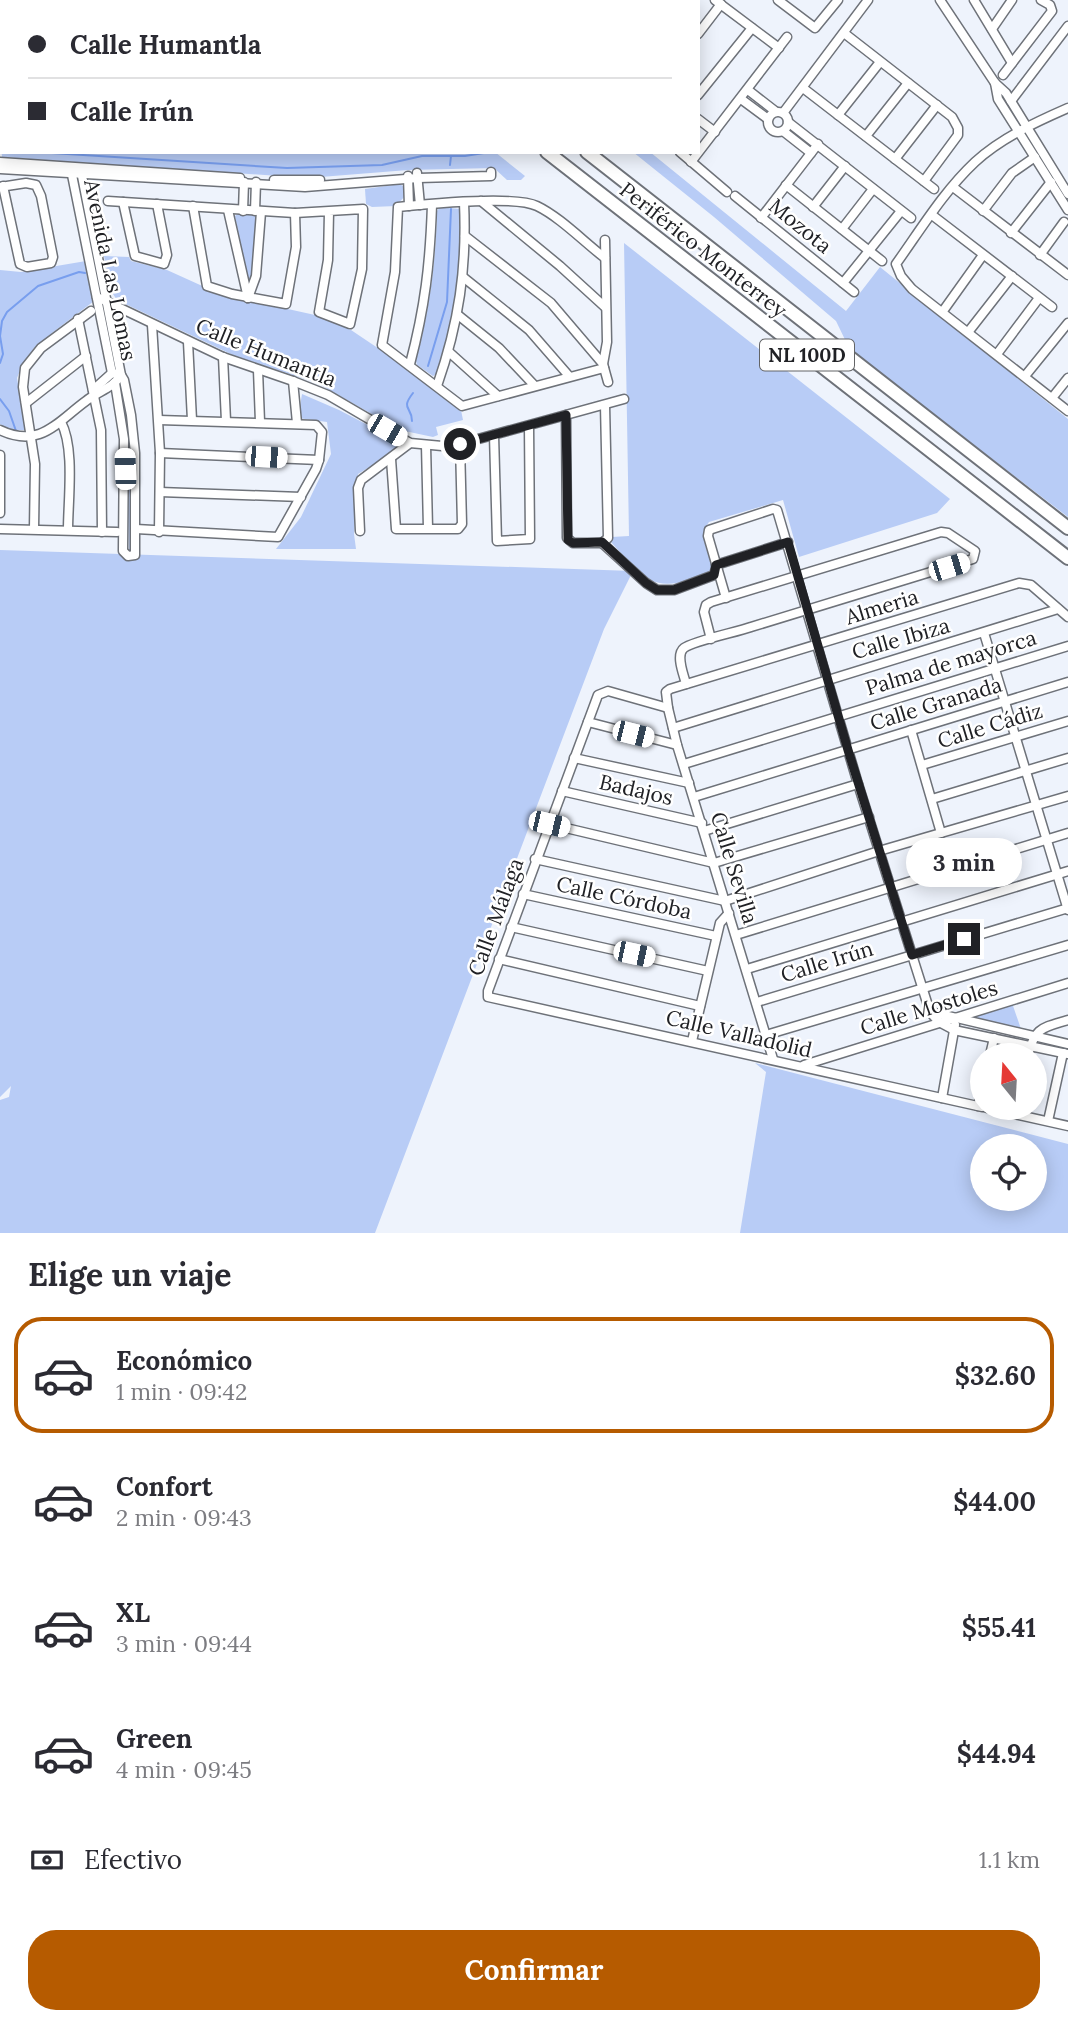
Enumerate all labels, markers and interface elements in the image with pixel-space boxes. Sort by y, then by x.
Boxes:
text: Calle Humantla [70,28,261,61]
text: Calle Irún [70,95,193,128]
street label: Avenida Las Lomas [78,176,143,363]
street label: Periférico Monterrey [614,176,792,323]
street label: Mozota [763,192,837,259]
street label: Calle Humantla [192,312,341,393]
road number: NL 100D [760,340,854,370]
car [364,410,411,450]
route start [444,428,476,460]
car [245,445,288,469]
car [114,448,137,490]
car [926,551,973,583]
street label: Almeria [841,583,922,631]
street label: Calle Ibiza [849,612,953,665]
street label: Palma de mayorca [862,624,1040,701]
street label: Calle Granada [867,671,1005,736]
street label: Calle Cádiz [934,697,1046,754]
car [611,719,656,749]
street label: Badajos [597,768,676,811]
car [527,809,572,839]
street label: Calle Sevilla [705,809,764,927]
callout: 3 min [906,838,1022,886]
text: 3 min [933,848,995,877]
street label: Calle Málaga [462,854,529,979]
street label: Calle Córdoba [554,870,694,925]
route end [948,923,980,955]
street label: Calle Irún [777,935,877,988]
car [612,939,657,969]
street label: Calle Mostoles [857,974,1001,1041]
street label: Calle Valladolid [663,1004,815,1063]
north arrow [970,1043,1046,1120]
map controls [970,1043,1047,1211]
button: locate [970,1134,1047,1211]
text: Elige un viaje [28,1254,232,1295]
icon: car [32,1344,95,1407]
text: Económico [116,1344,252,1377]
text: $32.60 [955,1359,1036,1392]
text: 1 min · 09:42 [116,1377,247,1406]
icon: car [32,1470,95,1533]
text: Confort [116,1470,213,1503]
text: $44.00 [953,1485,1036,1518]
text: 2 min · 09:43 [116,1503,252,1532]
icon: car [32,1596,95,1659]
text: XL [116,1596,150,1629]
text: $55.41 [962,1611,1036,1644]
text: 3 min · 09:44 [116,1629,252,1658]
icon: car [32,1722,95,1785]
text: Green [116,1722,192,1755]
text: $44.94 [957,1737,1036,1770]
text: 4 min · 09:45 [116,1755,252,1784]
icon: cash [28,1841,66,1879]
text: Efectivo [84,1843,182,1876]
text: 1.1 km [979,1845,1040,1874]
button: Confirmar [28,1930,1040,2010]

